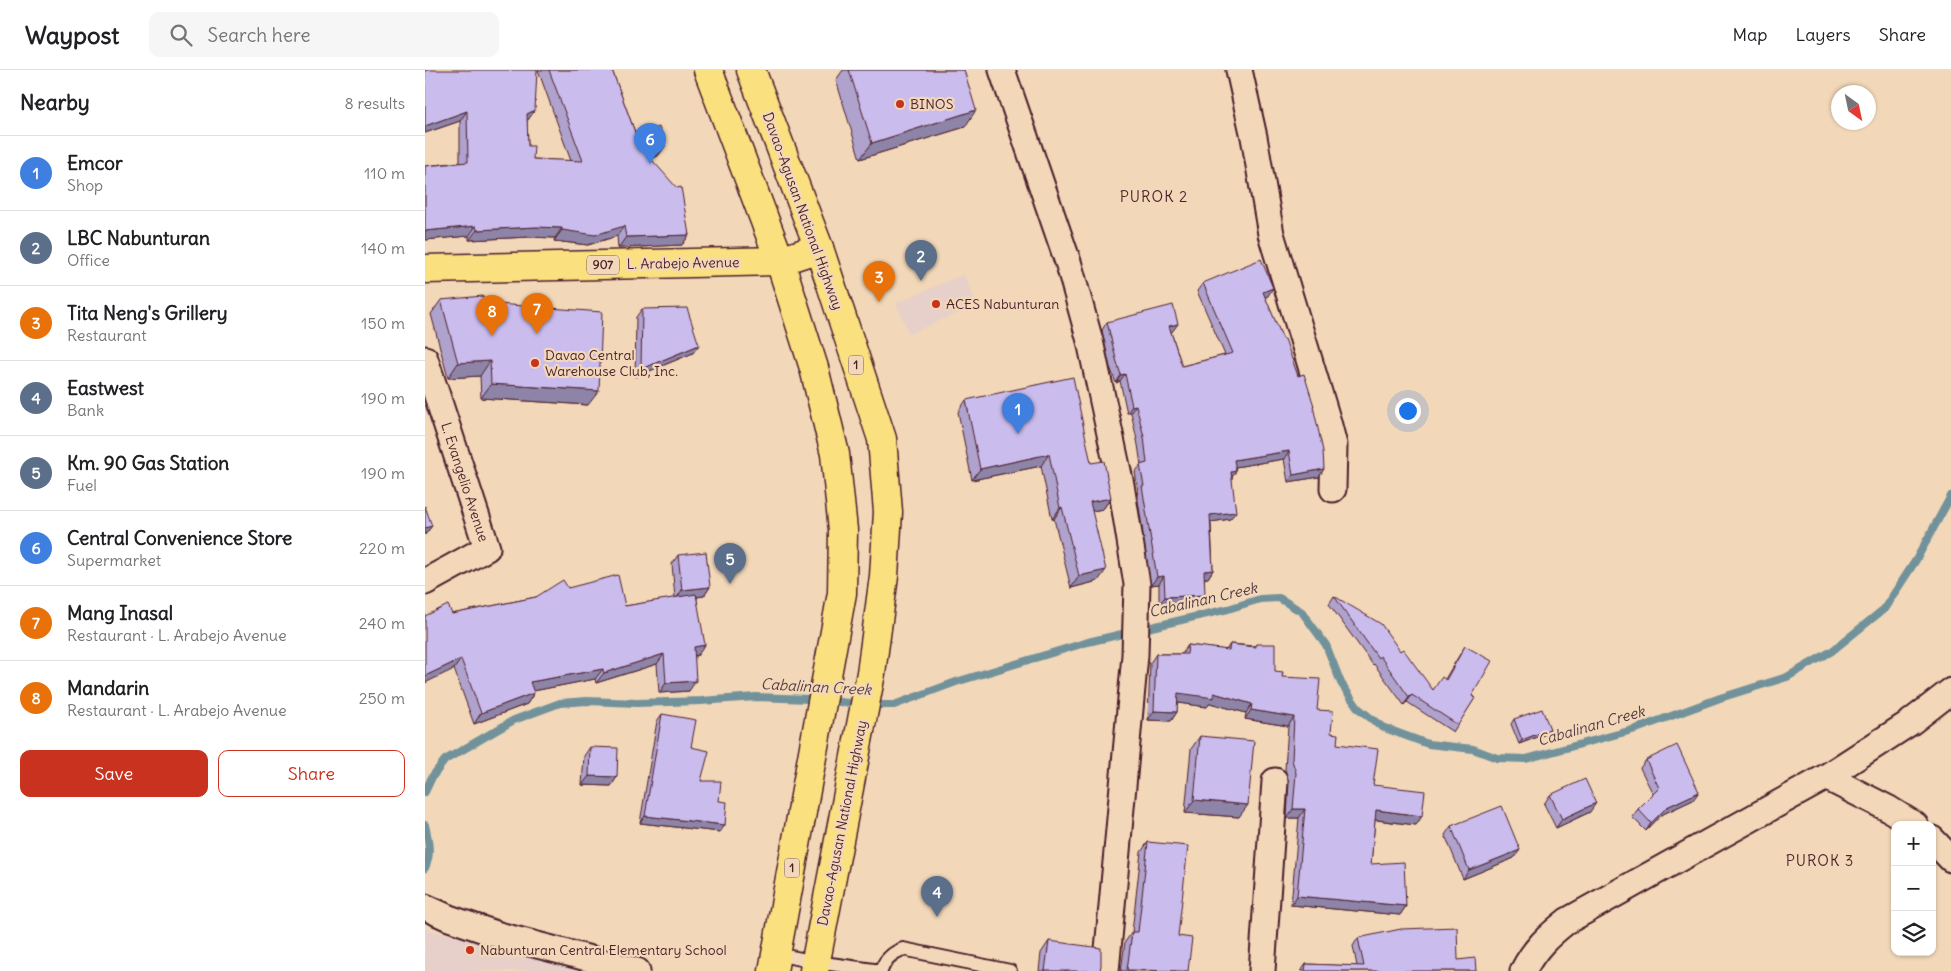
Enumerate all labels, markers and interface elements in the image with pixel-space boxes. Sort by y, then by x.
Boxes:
search box [149,12,499,57]
text: Waypost [25,20,119,50]
icon: search [167,21,195,49]
text: Search here [207,23,310,47]
text: Map [1732,23,1767,46]
text: Layers [1795,23,1851,46]
text: Share [1879,23,1926,46]
north arrow [1831,85,1876,130]
text: Nearby [20,89,90,116]
text: 8 results [344,93,405,113]
place label: BINOS [910,95,954,113]
marker: BINOS [894,98,906,110]
street label: Davao-Agusan National Highway [759,110,847,312]
pin: 6 [634,123,666,164]
text: Emcor [67,151,123,175]
text: 1 [33,163,39,183]
text: 110 m [364,163,405,183]
text: Shop [67,175,103,195]
district label: PUROK 2 [1120,187,1188,206]
text: LBC Nabunturan [67,226,210,250]
text: 2 [32,238,40,258]
text: 140 m [361,238,405,258]
pin: 2 [905,240,937,281]
text: Office [67,250,110,270]
street label: L. Arabejo Avenue [626,253,740,273]
road number: 907 [587,256,619,274]
pin: 3 [863,261,895,302]
pin: 7 [521,293,553,334]
pin: 8 [476,295,508,336]
place label: ACES Nabunturan [946,295,1059,313]
marker: ACES Nabunturan [930,298,942,310]
text: Tita Neng's Grillery [67,301,228,325]
text: 3 [31,313,41,333]
text: 150 m [361,313,405,333]
text: Restaurant [67,325,147,345]
place label: Davao Central Warehouse Club, Inc. [545,346,678,380]
road number: 1 [849,356,863,374]
marker: Davao Central Warehouse Club, Inc. [529,357,541,369]
text: Eastwest [67,376,144,400]
text: 4 [31,388,41,408]
text: 190 m [361,388,405,408]
pin: 1 [1002,393,1034,434]
your location [1395,398,1421,424]
text: Bank [67,400,104,420]
street label: L. Evangelio Avenue [437,420,493,544]
text: Km. 90 Gas Station [67,451,229,475]
text: 5 [31,463,41,483]
text: 190 m [361,463,405,483]
text: Fuel [67,475,97,495]
text: Central Convenience Store [67,526,292,550]
text: 6 [31,538,41,558]
text: 220 m [359,538,405,558]
pin: 5 [714,543,746,584]
text: Supermarket [67,550,161,570]
water label: Cabalinan Creek [1147,578,1260,621]
text: Mang Inasal [67,601,173,625]
text: 7 [32,613,40,633]
text: 240 m [359,613,405,633]
text: Restaurant · L. Arabejo Avenue [67,625,287,645]
water label: Cabalinan Creek [760,674,873,699]
text: Mandarin [67,676,149,700]
text: 8 [31,688,41,708]
text: 250 m [359,688,405,708]
text: Restaurant · L. Arabejo Avenue [67,700,287,720]
water label: Cabalinan Creek [1535,701,1648,750]
street label: Davao-Agusan National Highway [813,719,871,927]
button: Save [20,750,208,797]
button: Share [218,750,405,797]
map controls [1891,821,1936,956]
button: + [1891,821,1936,866]
district label: PUROK 3 [1786,851,1854,870]
road number: 1 [785,858,799,878]
button: − [1891,866,1936,911]
pin: 4 [921,876,953,917]
button: layers [1891,911,1936,956]
place label: Nabunturan Central Elementary School [480,941,727,959]
marker: Nabunturan Central Elementary School [464,944,476,956]

